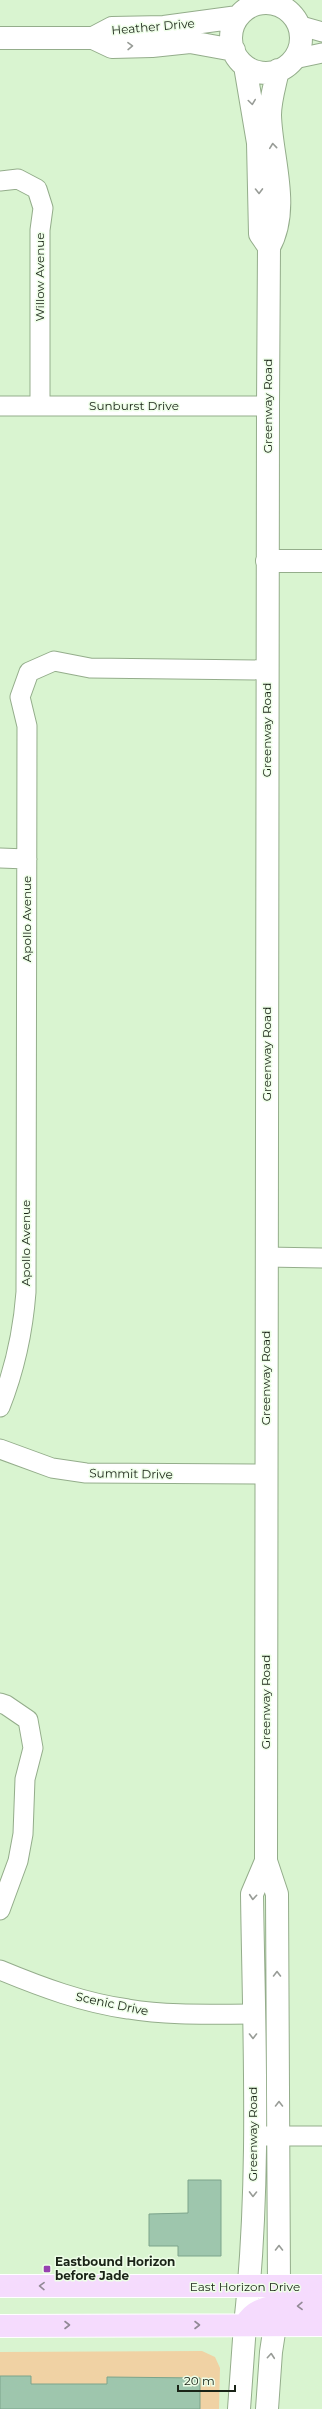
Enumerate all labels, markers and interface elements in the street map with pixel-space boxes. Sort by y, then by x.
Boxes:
street label: Heather Drive [111,15,195,38]
one-way arrow [127,42,133,50]
one-way arrow [247,99,256,105]
one-way arrow [268,143,277,149]
one-way arrow [255,188,263,194]
street label: Willow Avenue [32,232,47,322]
street label: Greenway Road [260,359,275,453]
street label: Sunburst Drive [89,398,179,413]
street label: Greenway Road [259,683,274,777]
street label: Apollo Avenue [19,876,34,962]
street label: Greenway Road [259,1007,274,1101]
street label: Apollo Avenue [18,1200,33,1286]
street label: Greenway Road [258,1331,273,1425]
street label: Summit Drive [89,1465,173,1482]
street label: Greenway Road [258,1655,273,1749]
one-way arrow [249,1894,258,1900]
one-way arrow [273,1971,282,1977]
street label: Scenic Drive [74,1988,150,2019]
one-way arrow [249,2033,257,2039]
street label: Greenway Road [245,2087,260,2181]
one-way arrow [275,2101,283,2107]
one-way arrow [249,2191,257,2197]
one-way arrow [275,2245,283,2251]
place label: Eastbound Horizon before Jade [55,2254,175,2283]
marker: Eastbound Horizon before Jade [42,2264,52,2274]
street label: East Horizon Drive [190,2279,300,2294]
one-way arrow [39,2282,45,2291]
one-way arrow [297,2302,303,2311]
one-way arrow [64,2321,70,2330]
one-way arrow [194,2321,200,2329]
one-way arrow [267,2353,276,2359]
scale bar [178,2367,235,2393]
text: 20 m [184,2373,215,2388]

